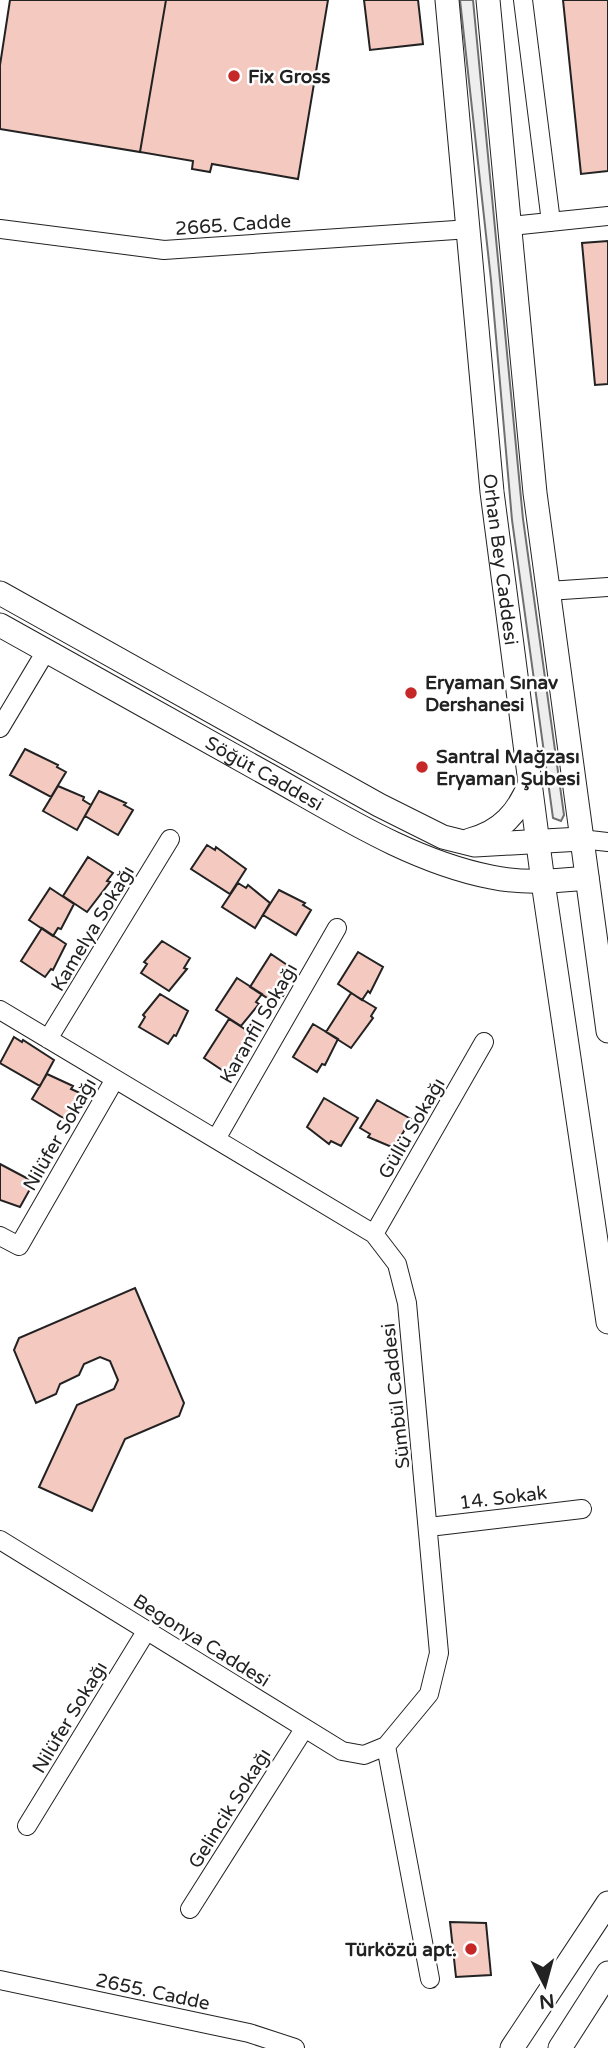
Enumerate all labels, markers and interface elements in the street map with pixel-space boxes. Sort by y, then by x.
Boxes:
place label: Fix Gross [248,66,330,88]
marker: Fix Gross [226,68,242,84]
street label: 2665. Cadde [174,210,292,240]
street label: Orhan Bey Caddesi [478,473,522,647]
place label: Eryaman Sınav Dershanesi [425,672,558,716]
marker: Eryaman Sınav Dershanesi [403,685,419,701]
street label: Söğüt Caddesi [201,732,327,816]
place label: Santral Mağzası Eryaman Şubesi [436,746,580,791]
marker: Santral Mağzası Eryaman Şubesi [414,759,430,775]
street label: Kamelya Sokağı [47,862,139,995]
street label: Karanfil Sokağı [216,959,302,1088]
street label: Nilüfer Sokağı [19,1074,101,1195]
street label: Güllü Sokağı [374,1074,450,1183]
street label: Sümbül Caddesi [377,1322,415,1470]
street label: 14. Sokak [458,1482,548,1514]
street label: Begonya Caddesi [129,1590,274,1692]
street label: Nilüfer Sokağı [28,1658,112,1777]
street label: Gelincik Sokağı [184,1745,276,1873]
place label: Türközü apt. [344,1939,457,1962]
marker: Türközü apt. [463,1941,479,1957]
north arrow [510,1950,580,2020]
street label: 2655. Cadde [94,1969,212,2015]
text: N [538,1989,555,2013]

